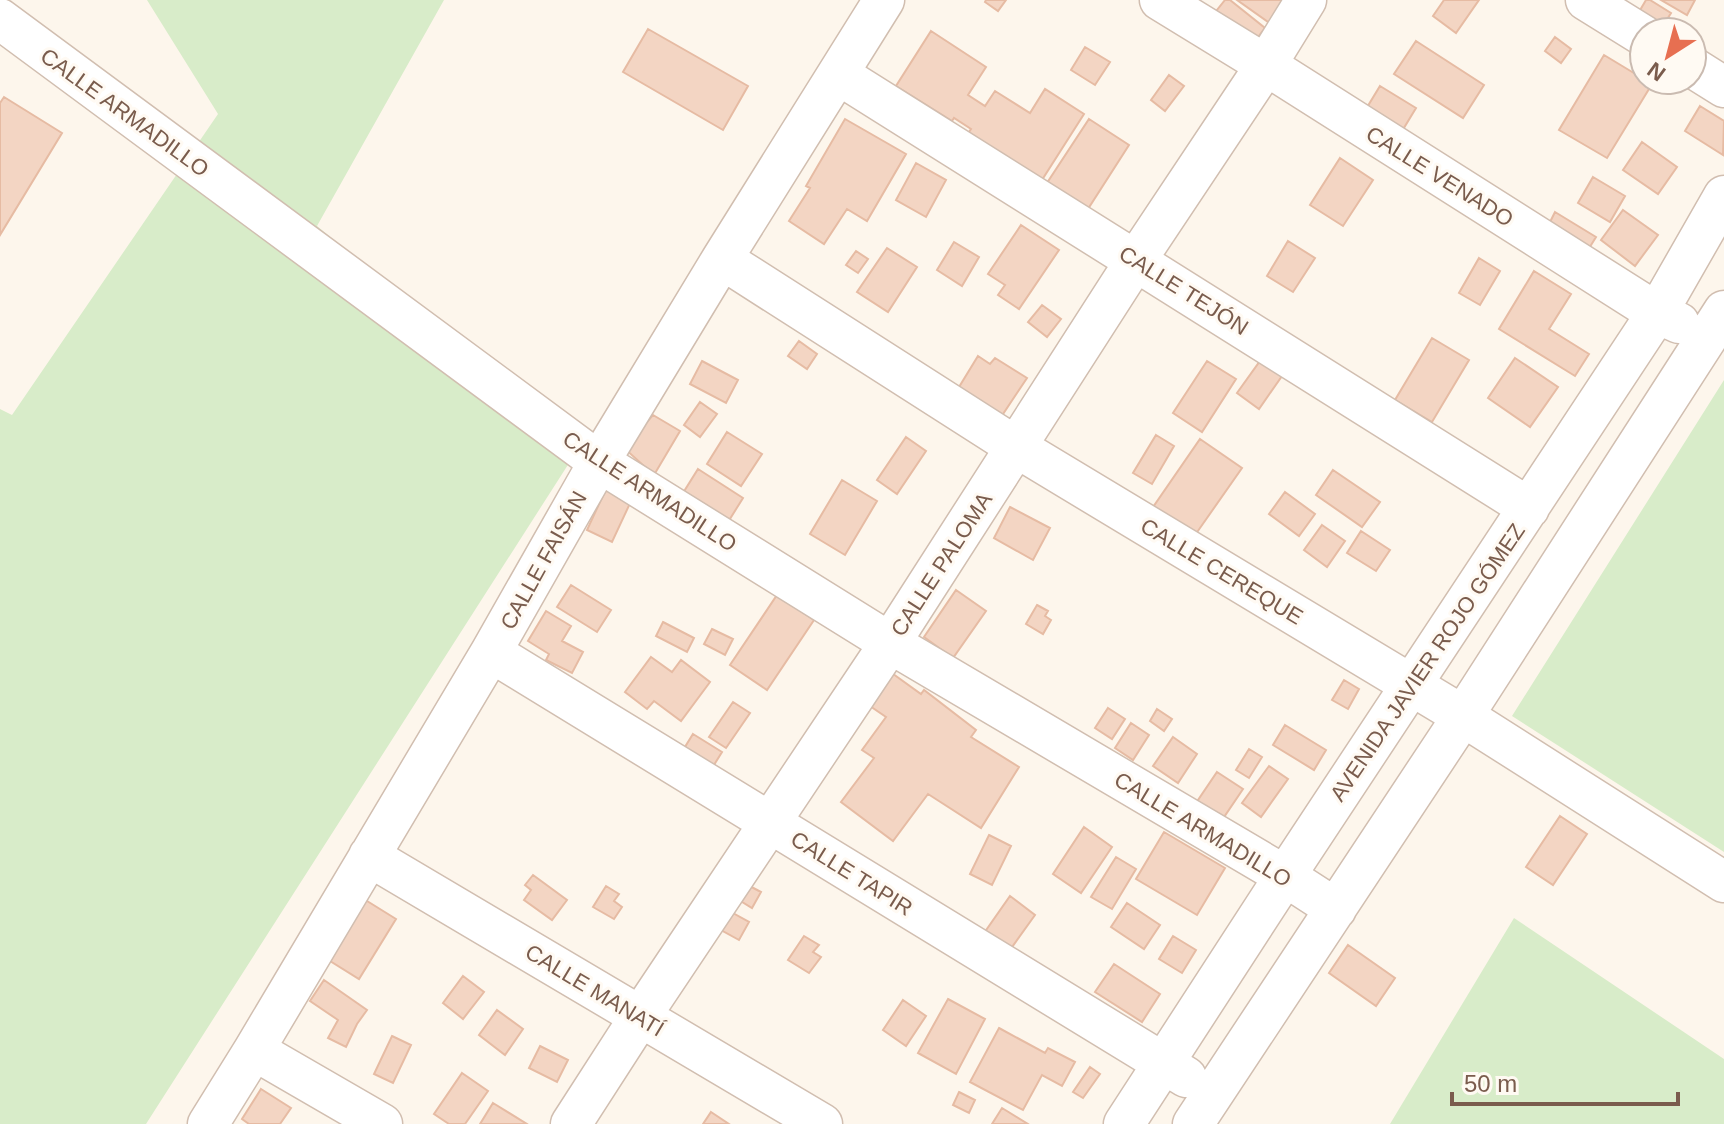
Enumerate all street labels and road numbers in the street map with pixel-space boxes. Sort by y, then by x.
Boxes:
street label: CALLE ARMADILLO [36,43,214,182]
street label: CALLE VENADO [1362,121,1518,232]
street label: CALLE TEJÓN [1115,241,1253,340]
street label: CALLE ARMADILLO [558,426,741,557]
street label: CALLE FAISÁN [495,487,592,634]
street label: CALLE PALOMA [886,488,997,641]
street label: CALLE CEREQUE [1136,513,1307,630]
street label: AVENIDA JAVIER ROJO GÓMEZ [1325,519,1530,806]
street label: CALLE ARMADILLO [1110,767,1296,892]
street label: CALLE TAPIR [786,826,917,921]
street label: CALLE MANATÍ [521,939,669,1042]

